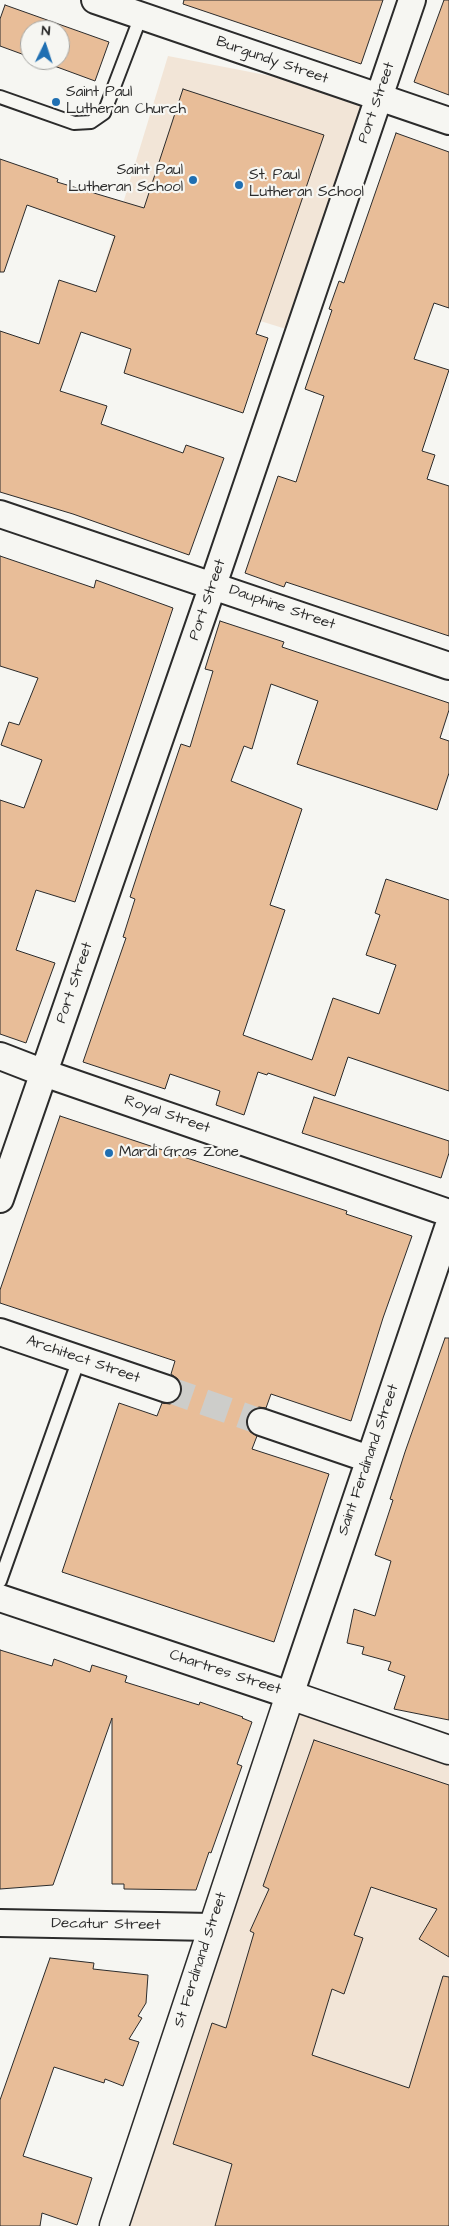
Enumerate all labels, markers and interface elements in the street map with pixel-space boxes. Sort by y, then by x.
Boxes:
north arrow [20,20,70,70]
text: N [41,21,51,41]
street label: Burgundy Street [213,33,331,89]
street label: Port Street [355,60,399,146]
place label: Saint Paul Lutheran Church [66,84,186,119]
marker: Saint Paul Lutheran Church [50,96,62,108]
place label: Saint Paul Lutheran School [68,162,183,197]
place label: St. Paul Lutheran School [249,167,364,202]
marker: Saint Paul Lutheran School [187,174,199,186]
marker: St. Paul Lutheran School [233,179,245,191]
street label: Port Street [186,557,230,643]
street label: Dauphine Street [227,581,337,635]
street label: Port Street [53,940,97,1026]
street label: Royal Street [122,1092,212,1138]
place label: Mardi Gras Zone [119,1144,239,1162]
marker: Mardi Gras Zone [103,1147,115,1159]
street label: Architect Street [24,1332,142,1388]
street label: Saint Ferdinand Street [335,1382,403,1538]
street label: Chartres Street [167,1646,283,1700]
street label: St Ferdinand Street [171,1890,231,2030]
street label: Decatur Street [51,1915,161,1935]

